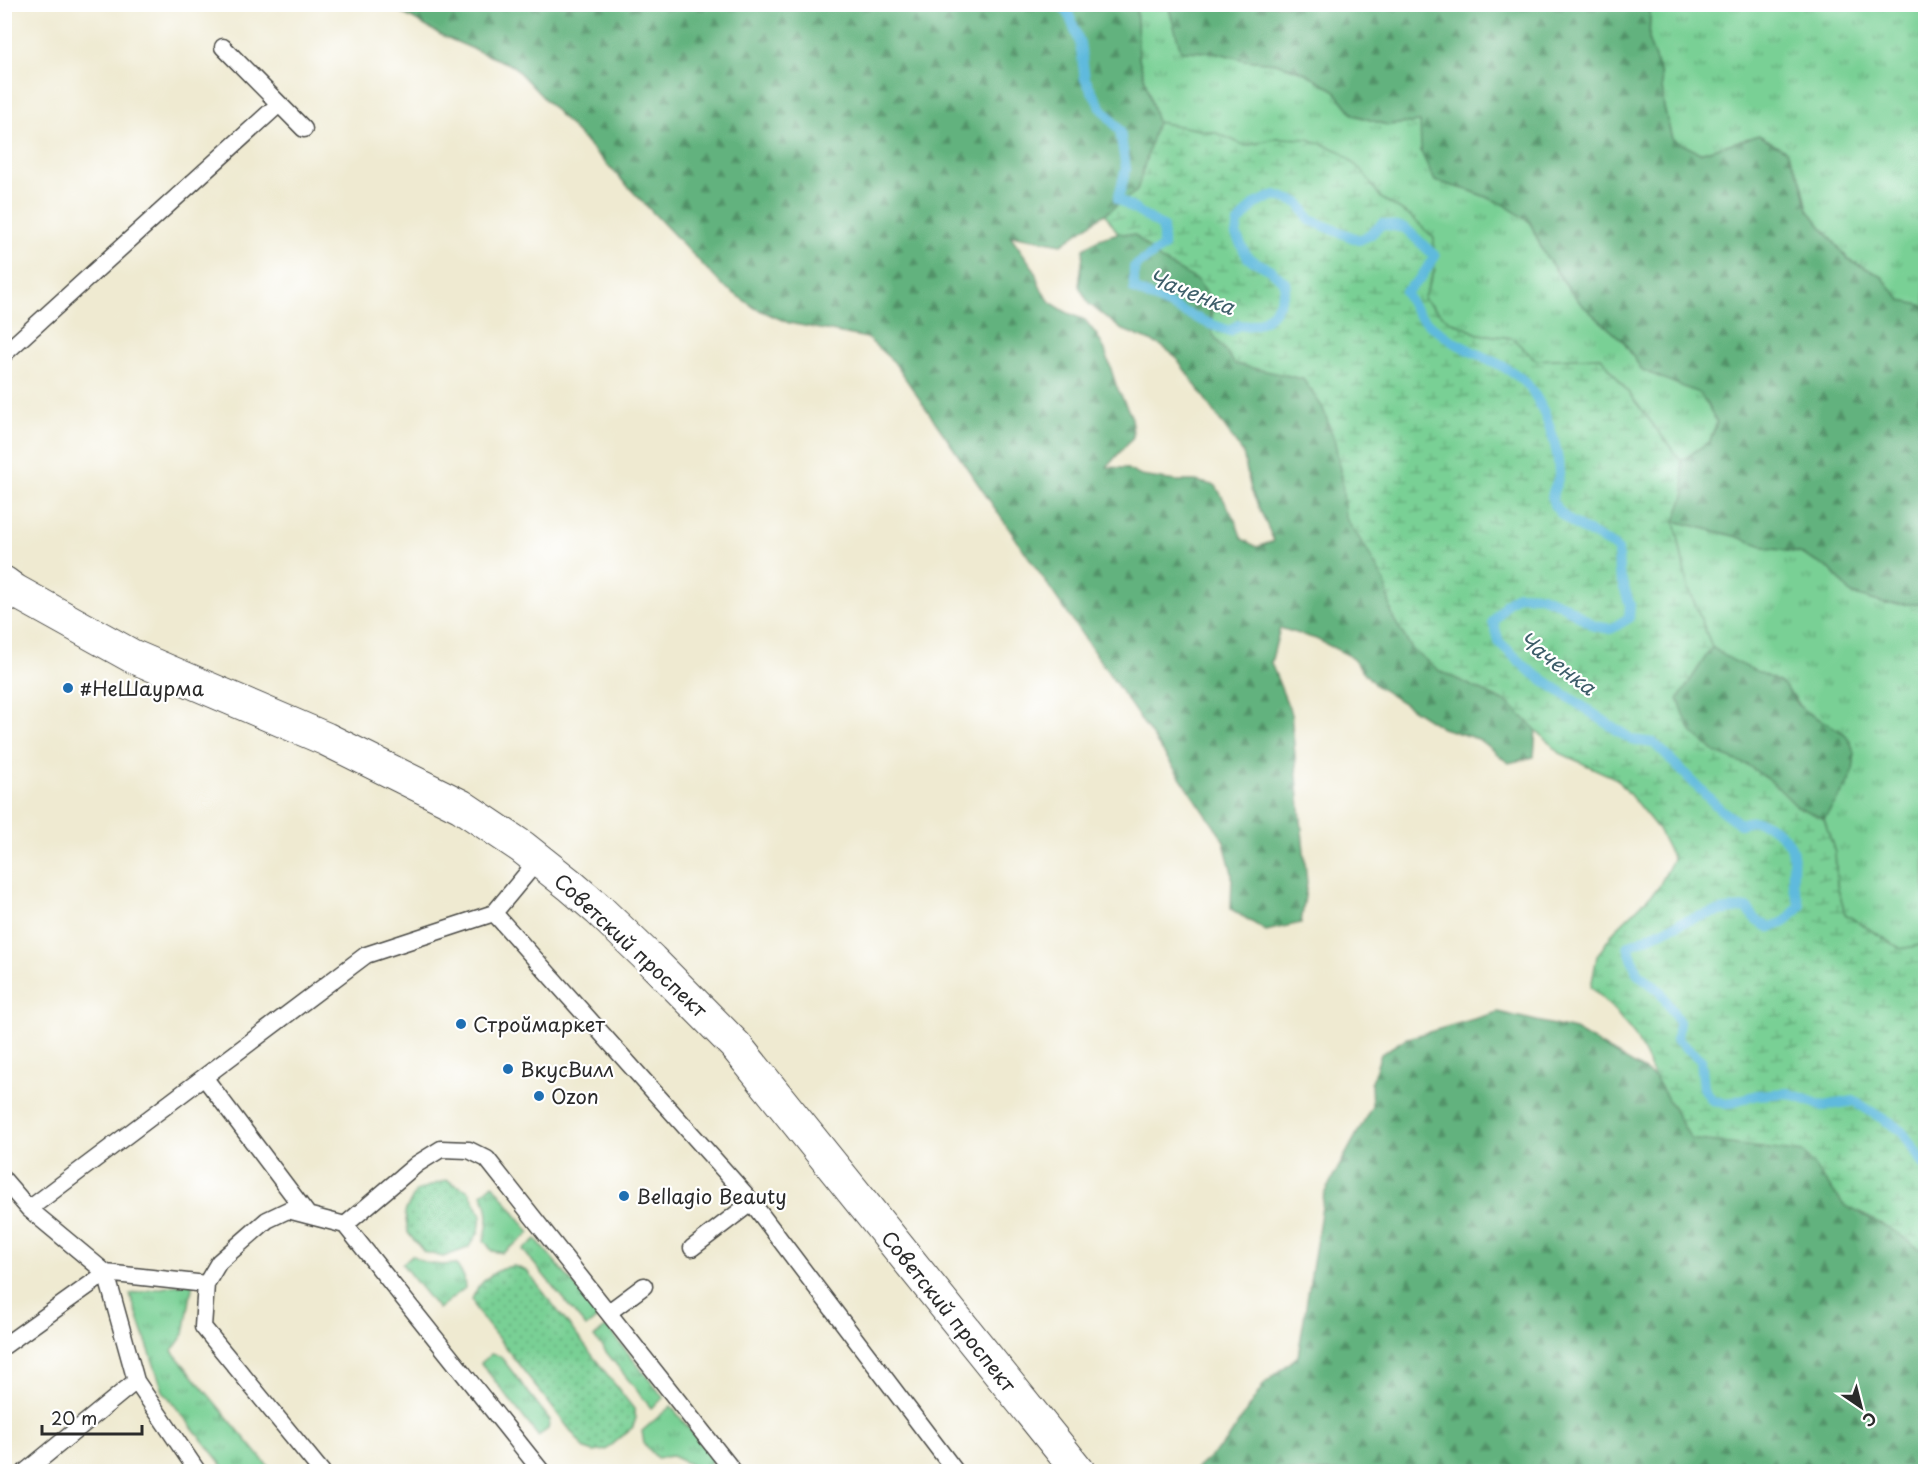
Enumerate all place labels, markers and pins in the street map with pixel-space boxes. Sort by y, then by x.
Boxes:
place label: #НеШаурма [80,673,205,703]
marker: #НеШаурма [61,681,75,695]
place label: Строймаркет [473,1009,605,1039]
marker: Строймаркет [454,1017,468,1031]
place label: ВкусВилл [520,1054,614,1084]
marker: ВкусВилл [501,1062,515,1076]
place label: Ozon [551,1081,599,1111]
marker: Ozon [532,1089,546,1103]
place label: Bellagio Beauty [636,1181,787,1211]
marker: Bellagio Beauty [617,1189,631,1203]

